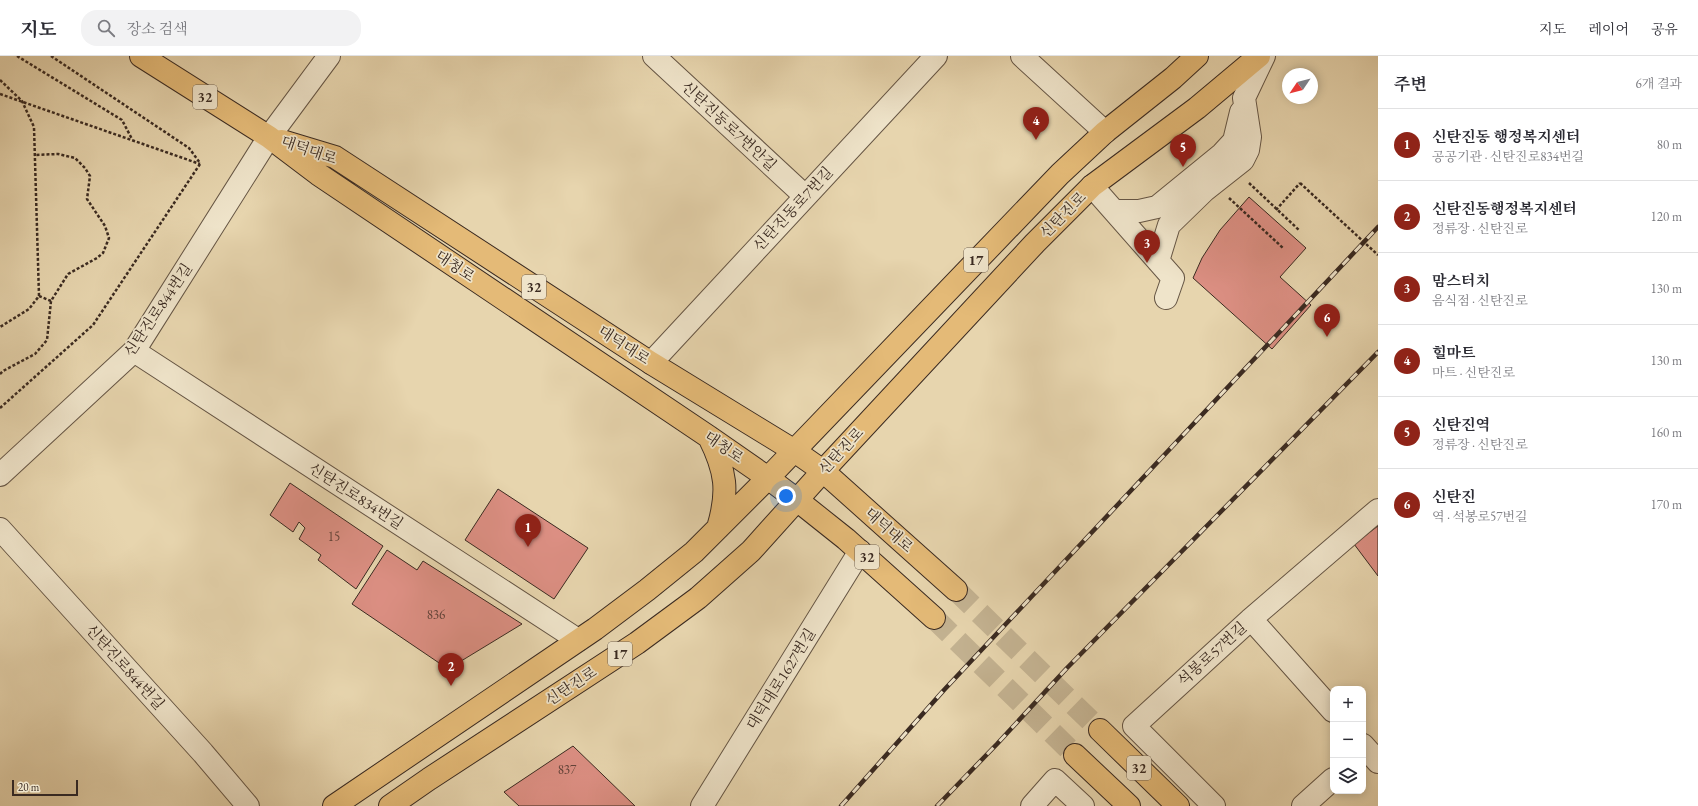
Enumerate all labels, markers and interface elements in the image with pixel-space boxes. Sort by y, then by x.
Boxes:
search box [81,10,361,46]
text: 지도 [20,17,57,42]
icon: search [95,17,117,39]
text: 장소 검색 [127,19,188,38]
text: 지도 [1539,20,1566,38]
text: 레이어 [1588,20,1629,38]
text: 공유 [1651,20,1678,38]
north arrow [1282,68,1318,104]
text: 주변 [1394,73,1427,95]
text: 6개 결과 [1635,75,1682,92]
street label: 신탄진동로7번안길 [678,77,781,175]
road number: 32 [193,85,217,109]
pin: 4 [1023,107,1049,140]
text: 신탄진동 행정복지센터 [1432,127,1580,146]
street label: 대덕대로 [279,131,340,168]
pin: 5 [1170,134,1196,167]
text: 1 [1404,136,1410,153]
text: 80 m [1657,136,1682,153]
text: 공공기관 · 신탄진로834번길 [1432,148,1584,165]
street label: 신탄진동로7번길 [749,162,837,255]
street label: 신탄진로 [1035,187,1090,242]
text: 신탄진동행정복지센터 [1432,199,1577,218]
text: 2 [1404,208,1410,225]
text: 120 m [1651,208,1682,225]
text: 정류장 · 신탄진로 [1432,220,1528,237]
pin: 3 [1134,230,1160,263]
street label: 대청로 [432,246,479,286]
road number: 17 [964,248,988,272]
street label: 신탄진로844번길 [119,259,196,360]
text: 맘스터치 [1432,271,1490,290]
road number: 32 [522,275,546,299]
text: 3 [1404,280,1410,297]
text: 130 m [1651,280,1682,297]
text: 음식점 · 신탄진로 [1432,292,1528,309]
pin: 6 [1314,304,1340,337]
street label: 대덕대로 [595,321,654,369]
text: 힐마트 [1432,343,1475,362]
text: 4 [1404,352,1410,369]
text: 130 m [1651,352,1682,369]
text: 마트 · 신탄진로 [1432,364,1515,381]
text: 신탄진역 [1432,415,1490,434]
street label: 신탄진로 [814,423,868,478]
text: 5 [1404,424,1410,441]
text: 160 m [1651,424,1682,441]
street label: 대청로 [701,426,748,467]
text: 정류장 · 신탄진로 [1432,436,1528,453]
street label: 신탄진로834번길 [306,458,407,533]
your location [776,486,796,506]
text: 신탄진 [1432,487,1475,506]
text: 6 [1404,496,1410,513]
text: 170 m [1651,496,1682,513]
street label: 대덕대로 [861,503,918,556]
text: 역 · 석봉로57번길 [1432,508,1528,525]
pin: 1 [515,514,541,547]
house number: 15 [328,528,340,545]
road number: 32 [855,545,879,569]
house number: 836 [427,606,445,623]
street label: 석봉로57번길 [1173,618,1250,690]
street label: 신탄진로844번길 [82,620,169,713]
street label: 대덕대로1627번길 [742,625,819,733]
road number: 17 [608,642,632,666]
pin: 2 [438,653,464,686]
street label: 신탄진로 [541,662,601,709]
map controls [1330,686,1366,794]
button: + [1330,686,1366,722]
button: − [1330,722,1366,758]
road number: 32 [1127,756,1151,780]
button: layers [1330,758,1366,794]
house number: 837 [558,761,577,778]
scale bar [12,778,78,797]
text: 20 m [18,780,39,794]

